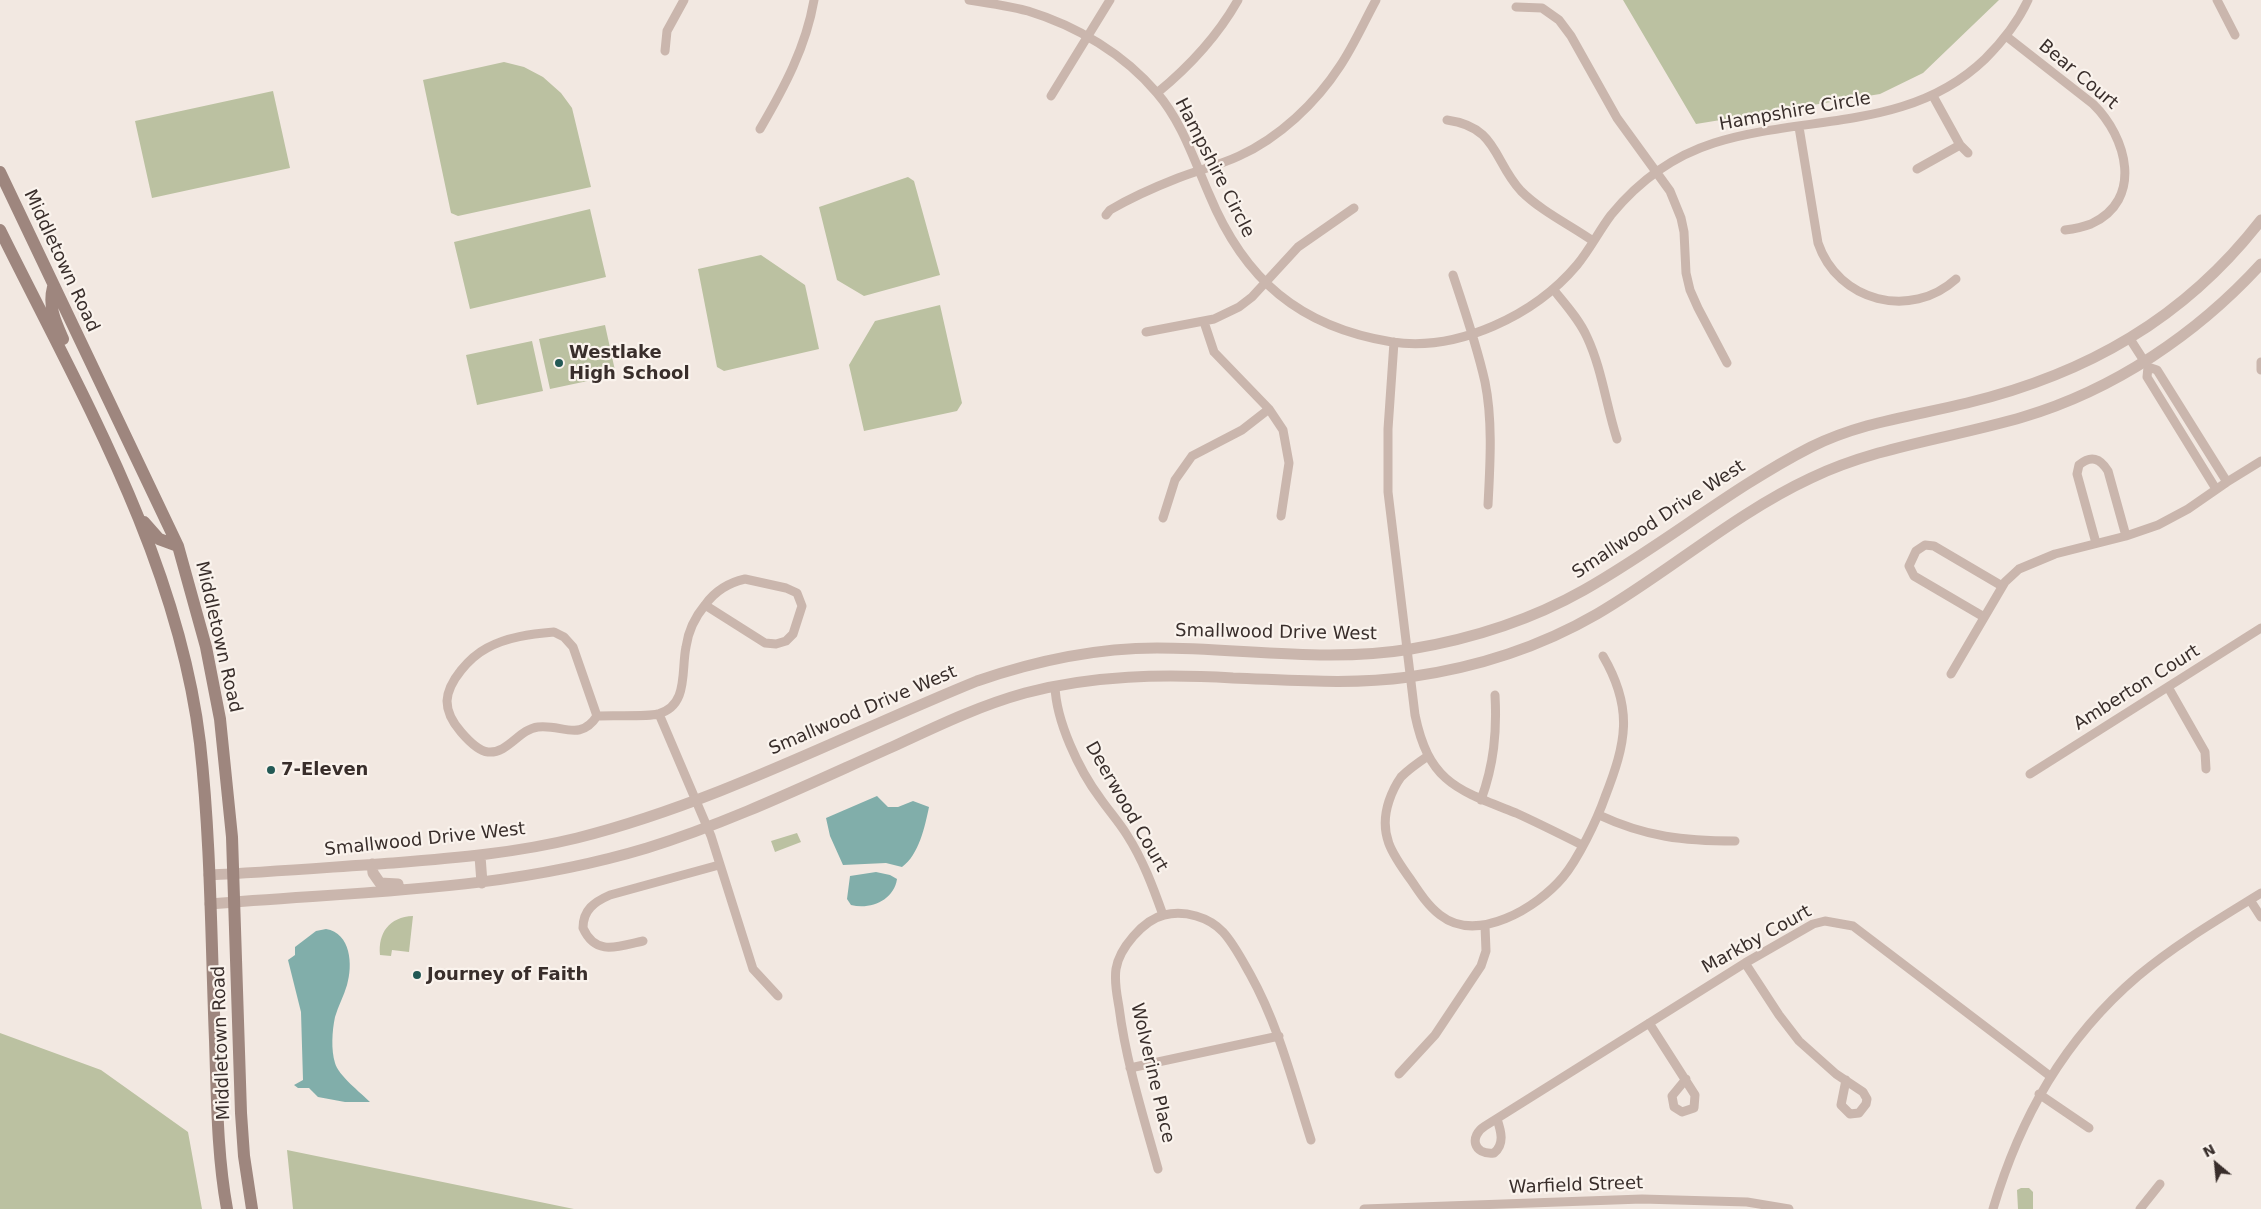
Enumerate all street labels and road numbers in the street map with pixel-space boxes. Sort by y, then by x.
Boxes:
street label: Bear Court [2034,36,2122,114]
street label: Hampshire Circle [1717,88,1873,136]
street label: Hampshire Circle [1169,95,1259,241]
street label: Middletown Road [19,186,103,336]
street label: Smallwood Drive West [1568,456,1750,584]
street label: Middletown Road [190,559,246,715]
street label: Smallwood Drive West [1175,620,1377,646]
street label: Amberton Court [2070,641,2204,735]
street label: Smallwood Drive West [766,662,960,760]
street label: Deerwood Court [1080,738,1172,876]
street label: Smallwood Drive West [323,819,527,861]
street label: Markby Court [1699,901,1815,979]
street label: Middletown Road [209,965,235,1121]
street label: Wolverine Place [1125,1001,1179,1145]
street label: Warfield Street [1508,1173,1644,1199]

